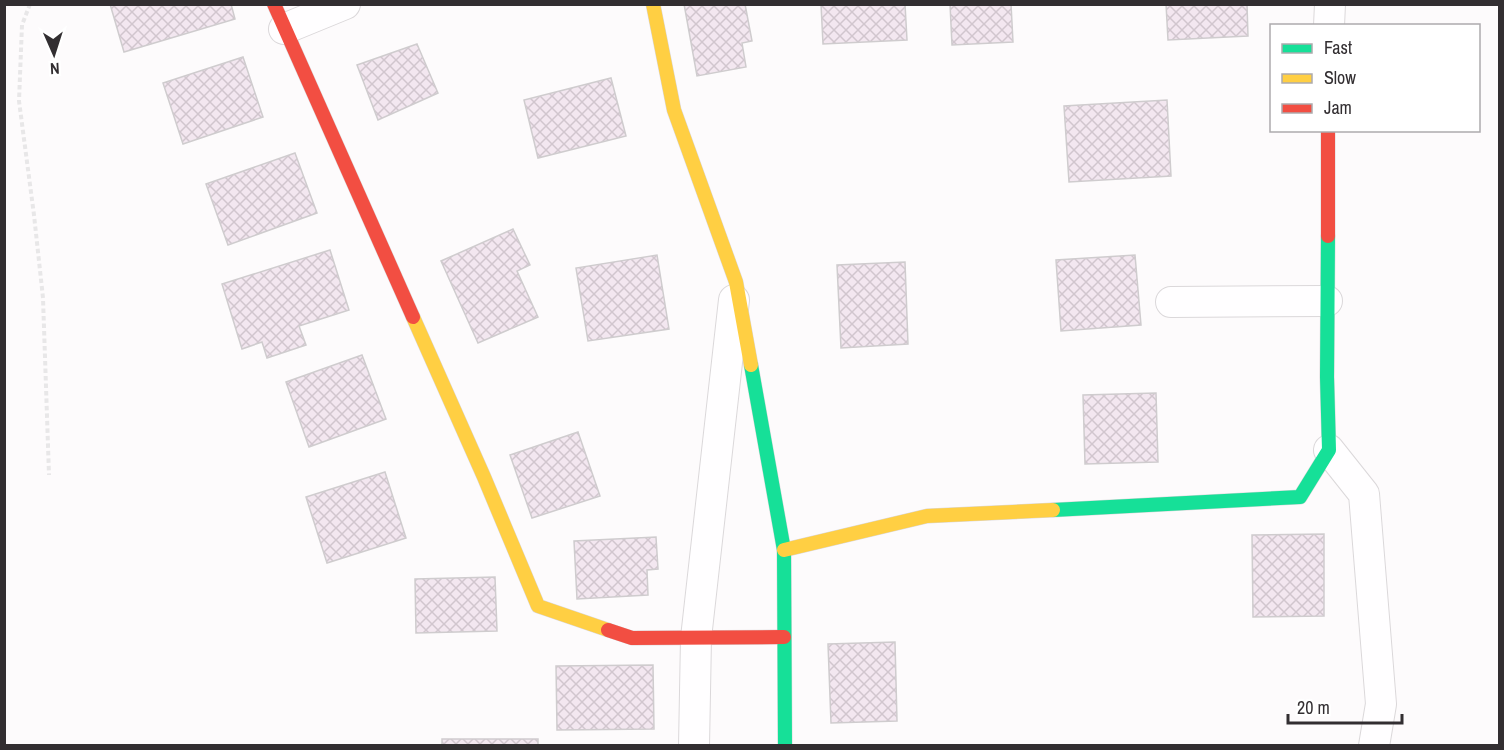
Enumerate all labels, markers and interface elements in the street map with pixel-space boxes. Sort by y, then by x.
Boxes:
north arrow [24,24,84,84]
legend [1270,24,1480,132]
text: Fast [1324,35,1352,60]
text: N [49,58,60,80]
text: Slow [1324,65,1356,90]
text: Jam [1324,95,1352,120]
scale bar [1288,687,1402,725]
text: 20 m [1297,695,1330,720]

